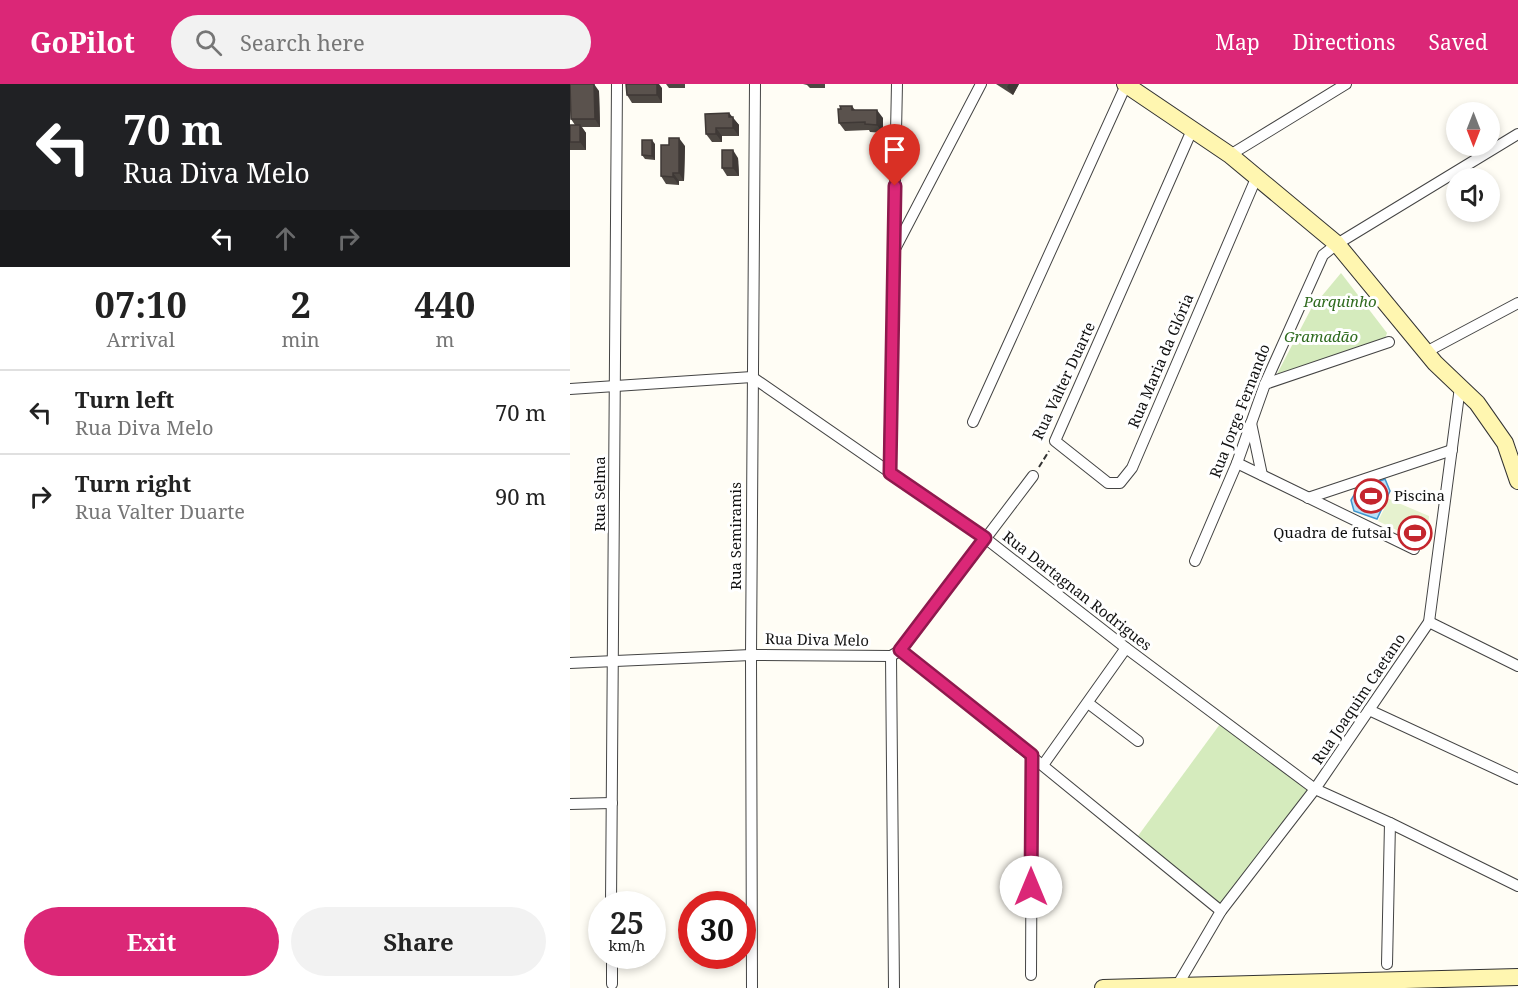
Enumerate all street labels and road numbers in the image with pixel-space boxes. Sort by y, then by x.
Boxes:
street label: Rua Maria da Glória [1123,290,1197,431]
street label: Rua Valter Duarte [1027,319,1099,443]
street label: Rua Jorge Fernando [1204,341,1274,480]
street label: Rua Selma [589,456,609,532]
street label: Rua Semiramis [725,482,745,590]
street label: Rua Dartagnan Rodrigues [999,526,1156,655]
street label: Rua Diva Melo [765,628,869,650]
street label: Rua Joaquim Caetano [1307,629,1409,768]

